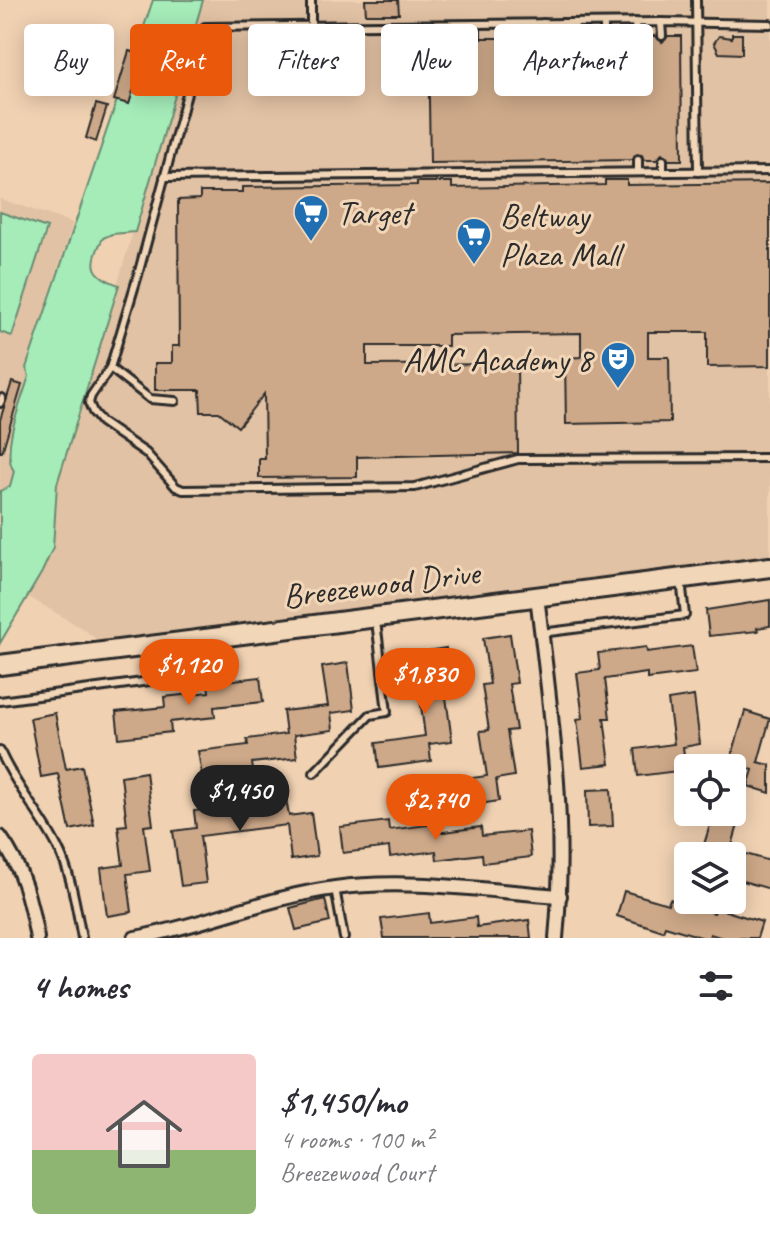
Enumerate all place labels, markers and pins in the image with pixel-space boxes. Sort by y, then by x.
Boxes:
place label: Target [337,191,416,234]
supermarket icon: Target [292,193,330,243]
place label: Beltway Plaza Mall [500,194,625,276]
supermarket icon: Beltway Plaza Mall [455,216,493,266]
place label: AMC Academy 8 [403,338,596,381]
theatre icon: AMC Academy 8 [599,340,637,390]
pin: $1,120 [124,639,254,707]
pin: $1,830 [360,648,490,716]
pin: $1,450 [175,765,305,833]
pin: $2,740 [371,774,501,842]

